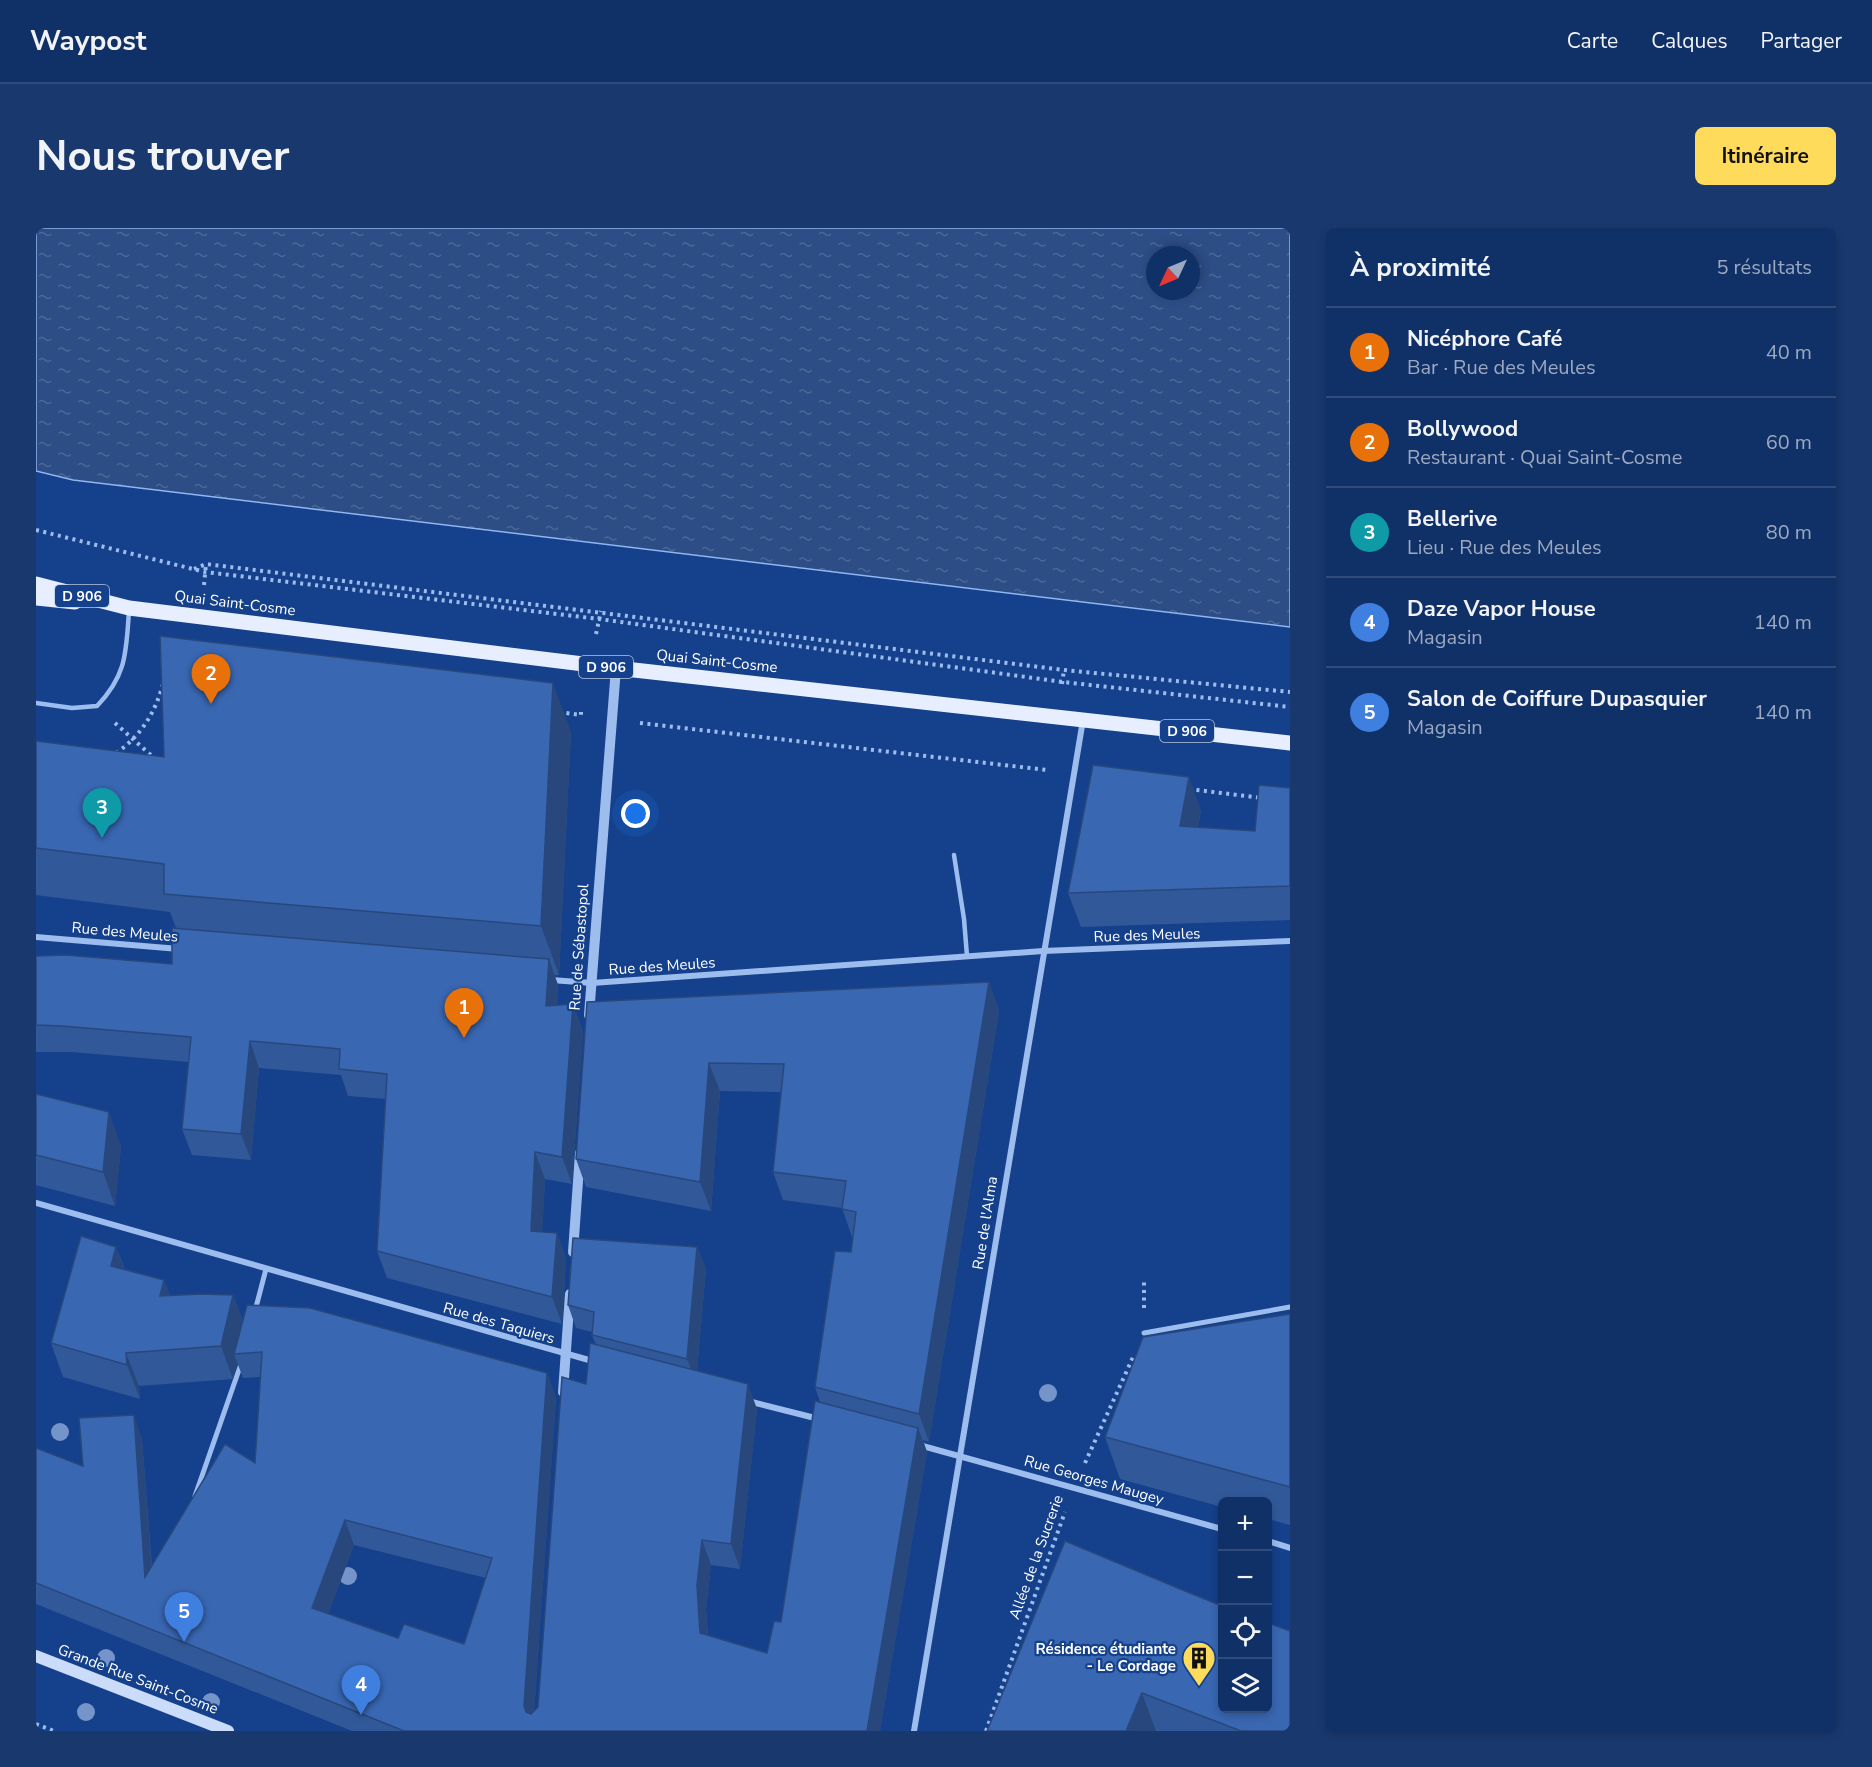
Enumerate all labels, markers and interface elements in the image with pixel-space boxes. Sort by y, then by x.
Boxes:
text: Waypost [30,22,147,60]
text: Carte [1567,27,1618,55]
text: Calques [1651,27,1728,55]
text: Partager [1761,27,1842,55]
button: Itinéraire [1695,127,1836,185]
text: Nous trouver [36,128,289,185]
north arrow [1146,246,1200,300]
text: À proximité [1350,250,1491,285]
text: 5 résultats [1716,254,1812,281]
text: Nicéphore Café [1407,324,1562,354]
text: 1 [1364,339,1376,366]
text: 40 m [1766,339,1812,366]
text: Bar · Rue des Meules [1407,354,1596,381]
text: Bollywood [1407,414,1518,444]
text: 2 [1364,429,1376,456]
text: 60 m [1766,429,1812,456]
text: Restaurant · Quai Saint-Cosme [1407,444,1682,471]
text: Bellerive [1407,504,1497,534]
text: 3 [1364,519,1376,546]
text: 80 m [1766,519,1812,546]
text: Lieu · Rue des Meules [1407,534,1602,561]
road number: D 906 [55,585,109,607]
street label: Quai Saint-Cosme [173,586,297,620]
text: Daze Vapor House [1407,594,1596,624]
text: 4 [1364,609,1376,636]
text: 140 m [1754,609,1812,636]
text: Magasin [1407,624,1483,651]
street label: Quai Saint-Cosme [655,645,779,677]
pin: 2 [192,654,231,704]
road number: D 906 [579,656,633,678]
text: Salon de Coiffure Dupasquier [1407,684,1707,714]
text: 5 [1364,699,1376,726]
text: 140 m [1754,699,1812,726]
text: Magasin [1407,714,1483,741]
road number: D 906 [1160,720,1214,742]
pin: 3 [82,788,122,838]
your location [621,799,650,828]
street label: Rue de Sébastopol [565,882,593,1011]
street label: Rue des Meules [71,917,179,947]
street label: Rue des Meules [1093,923,1201,947]
street label: Rue des Meules [608,952,716,980]
pin: 1 [444,988,484,1038]
street label: Rue de l'Alma [968,1175,1002,1271]
street label: Rue des Taquiers [441,1298,557,1348]
street label: Rue Georges Maugey [1022,1451,1166,1510]
street label: Allée de la Sucrerie [1004,1492,1068,1622]
map controls [1218,1497,1272,1713]
button: + [1218,1497,1272,1551]
button: − [1218,1551,1272,1605]
pin: 5 [164,1592,204,1642]
button: locate [1218,1605,1272,1659]
street label: Grande Rue Saint-Cosme [55,1639,221,1719]
place label: Résidence étudiante - Le Cordage [1035,1639,1176,1676]
building icon: Résidence étudiante - Le Cordage [1181,1640,1217,1687]
button: layers [1218,1659,1272,1713]
pin: 4 [342,1666,380,1715]

